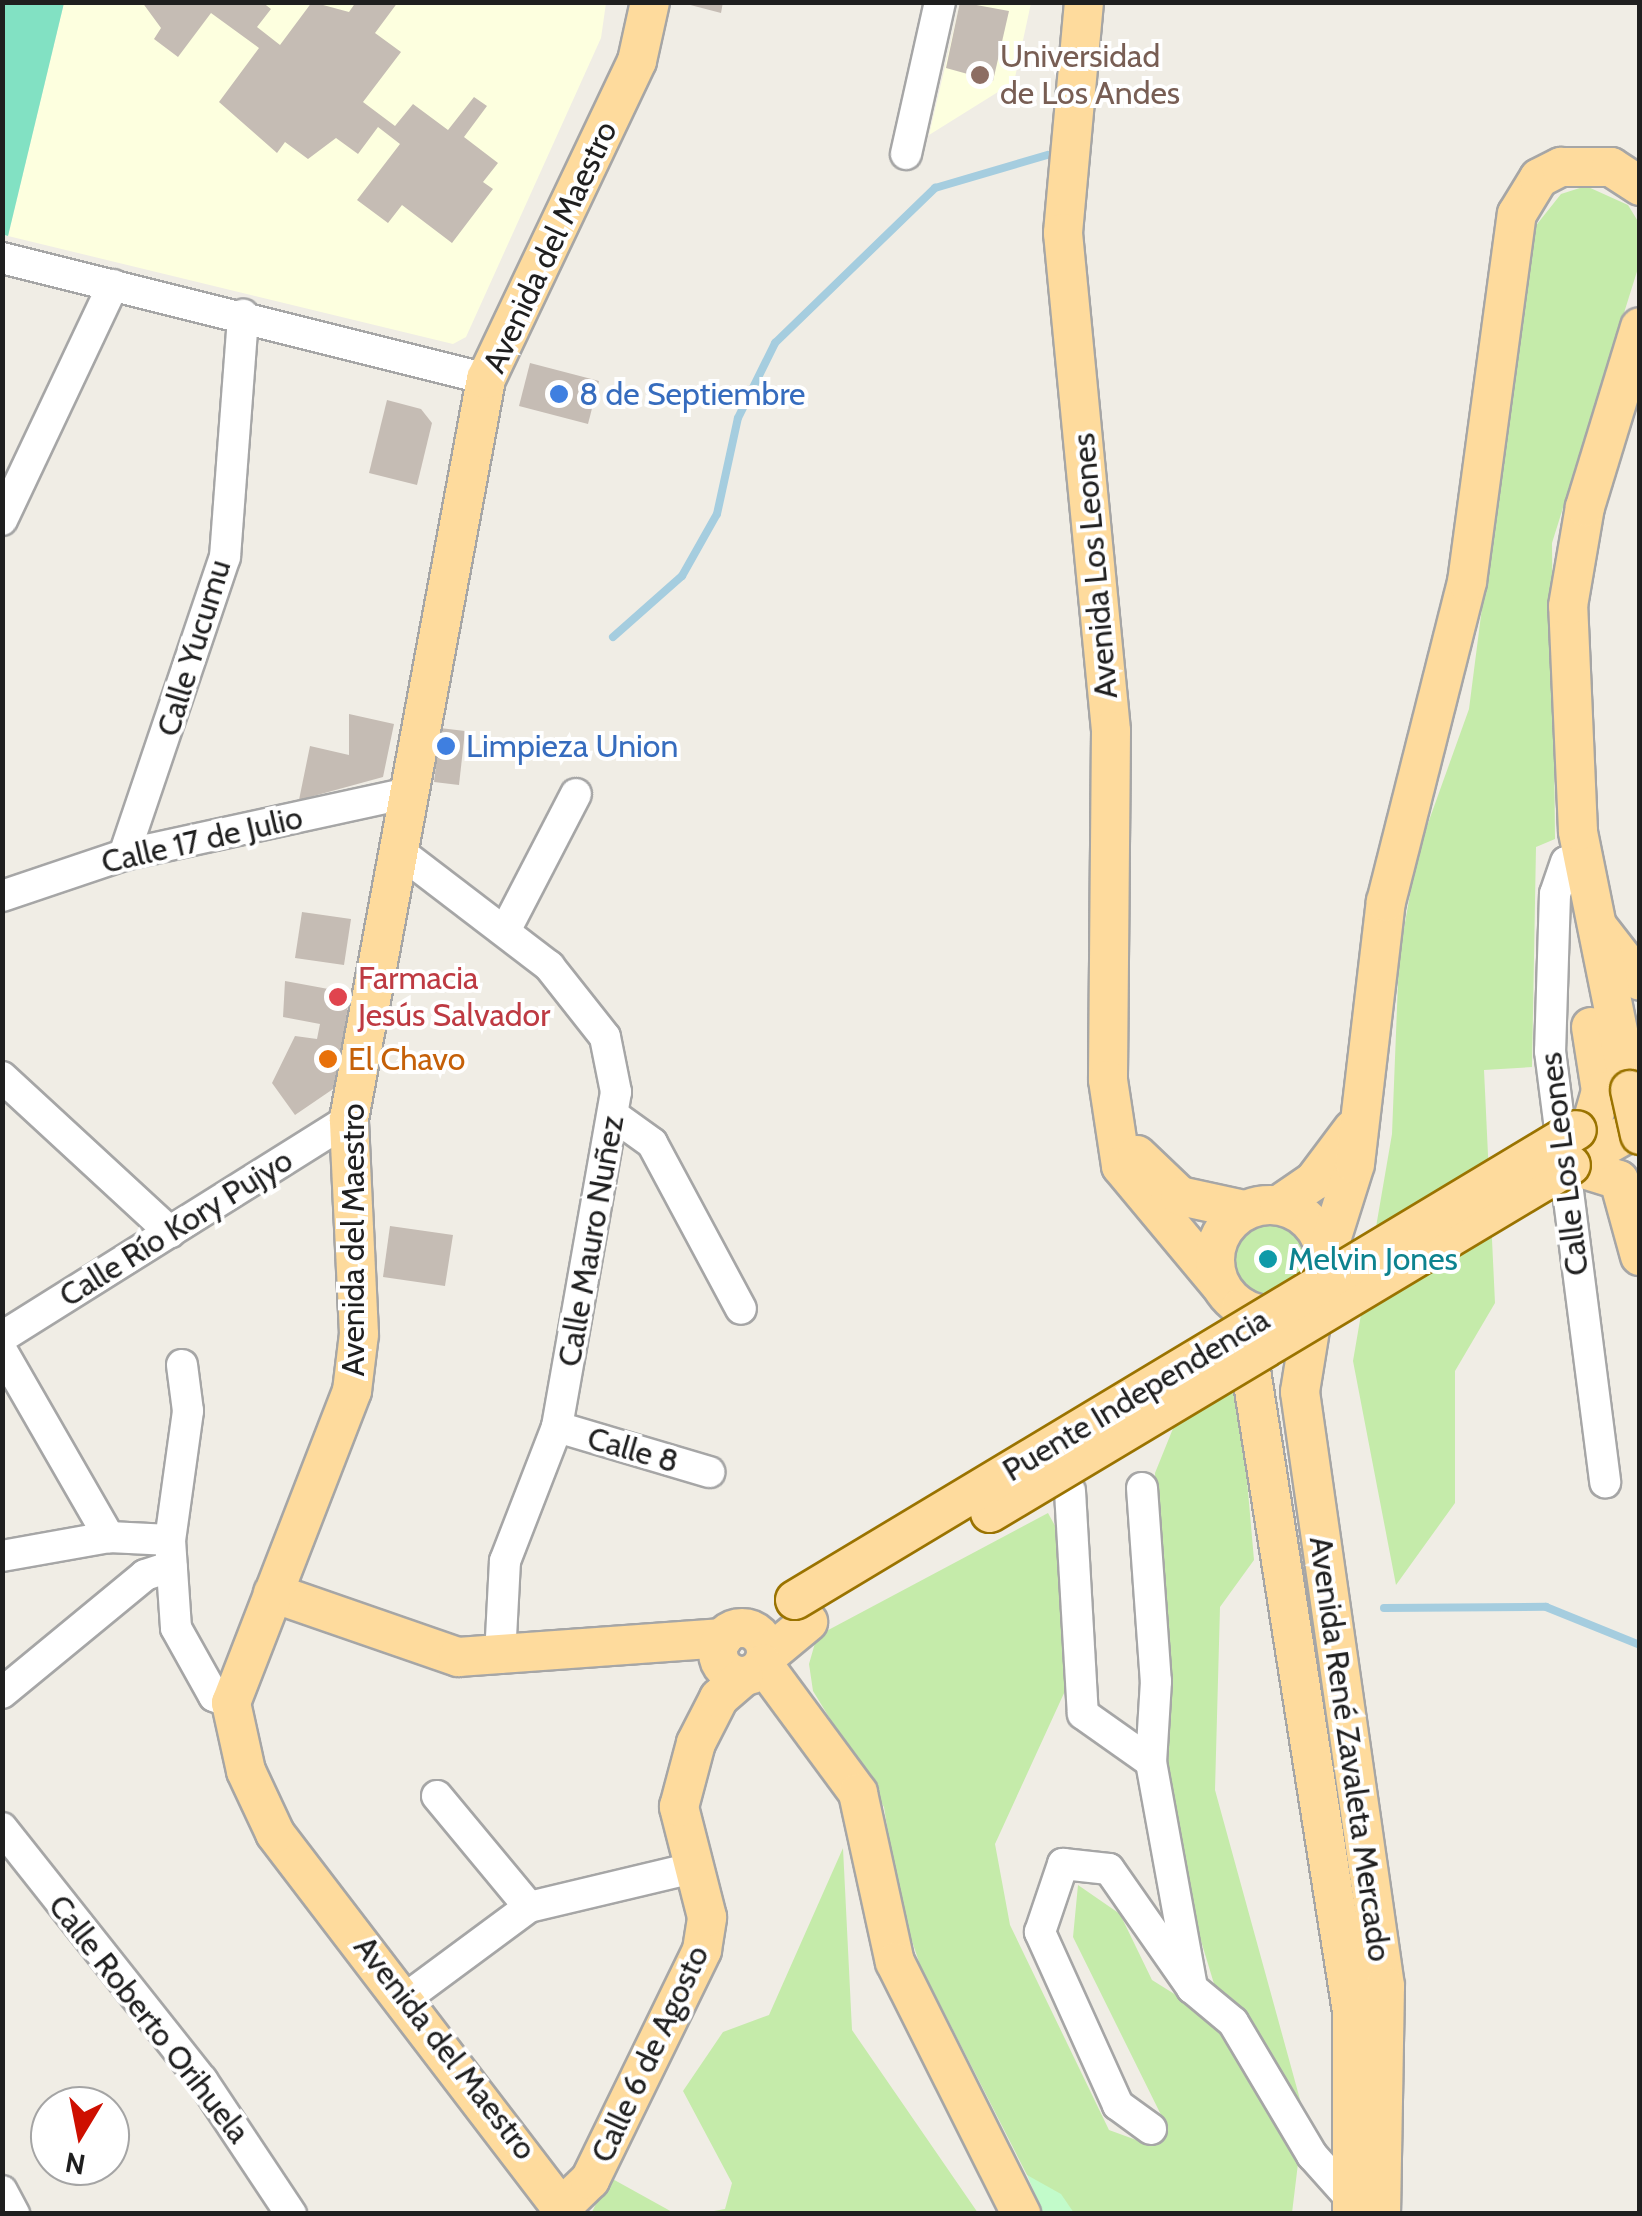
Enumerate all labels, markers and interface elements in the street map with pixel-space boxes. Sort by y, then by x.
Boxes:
place label: Universidad de Los Andes [1000,38,1180,113]
marker: Universidad de Los Andes [969,64,991,86]
street label: Avenida del Maestro [475,115,625,379]
place label: 8 de Septiembre [579,375,805,413]
marker: 8 de Septiembre [548,383,570,405]
street label: Avenida Los Leones [1064,432,1126,700]
street label: Calle Yucumu [149,555,239,741]
place label: Limpieza Union [466,727,678,765]
marker: Limpieza Union [435,735,457,757]
street label: Calle 17 de Julio [98,798,306,882]
place label: Farmacia Jesús Salvador [358,960,550,1035]
marker: Farmacia Jesús Salvador [327,986,349,1008]
place label: El Chavo [348,1040,465,1078]
marker: El Chavo [317,1048,339,1070]
street label: Calle Los Leones [1531,1050,1597,1278]
street label: Avenida del Maestro [334,1103,372,1377]
street label: Calle Mauro Nuñez [550,1112,632,1370]
street label: Calle Río Kory Pujyo [52,1141,300,1315]
place label: Melvin Jones [1288,1240,1458,1278]
marker: Melvin Jones [1257,1248,1279,1270]
street label: Puente Independencia [996,1300,1276,1490]
street label: Calle 8 [583,1419,683,1481]
street label: Avenida René Zavaleta Mercado [1301,1534,1399,1964]
street label: Calle Roberto Orihuela [40,1887,258,2151]
street label: Avenida del Maestro [346,1929,544,2167]
street label: Calle 6 de Agosto [583,1939,717,2169]
north arrow [30,2086,130,2186]
text: N [62,2145,88,2182]

